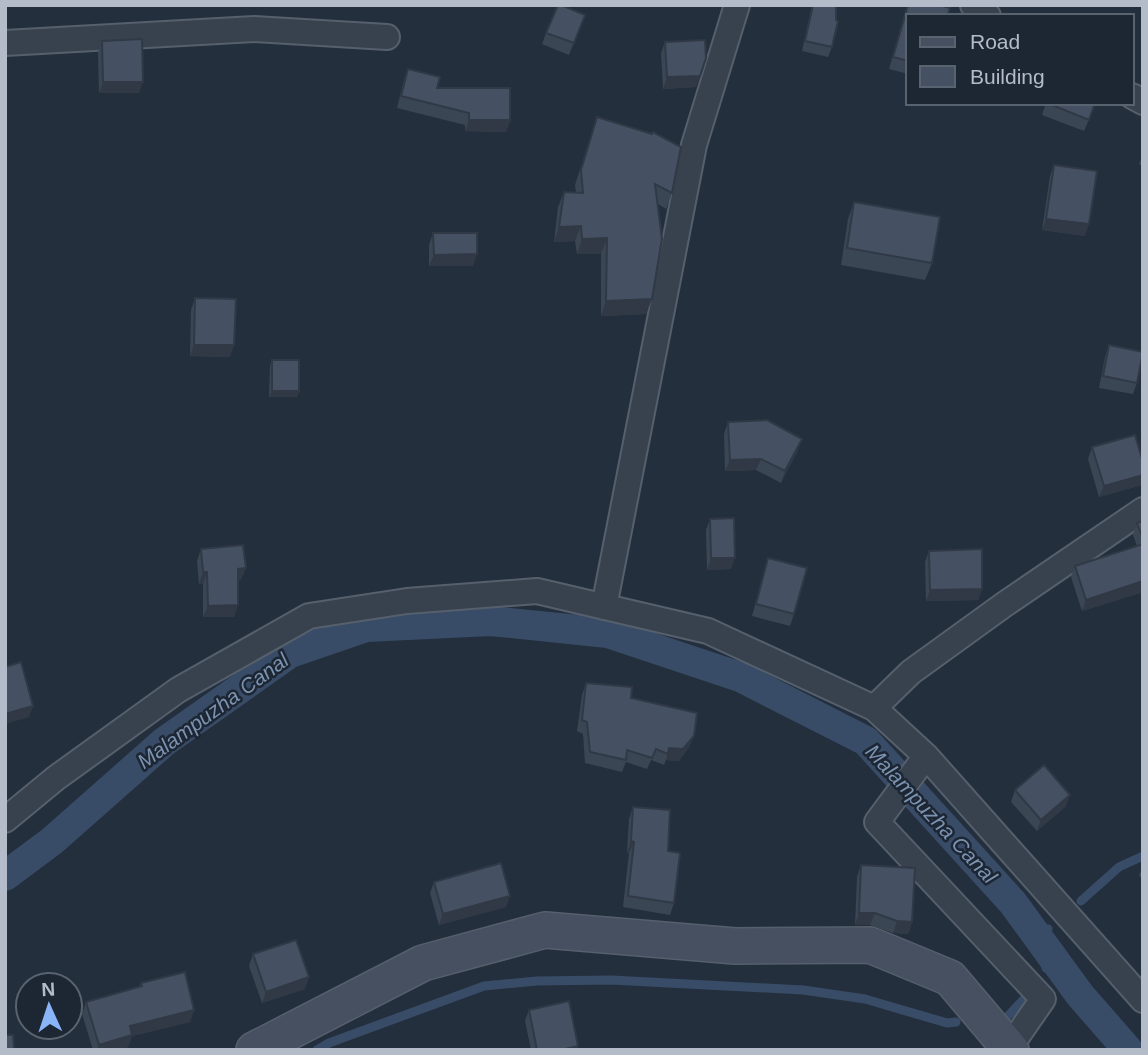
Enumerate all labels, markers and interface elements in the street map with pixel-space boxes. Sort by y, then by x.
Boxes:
legend [906,14,1134,105]
text: Road [970,30,1020,53]
text: Building [970,65,1045,88]
water label: Malampuzha Canal [133,647,294,773]
water label: Malampuzha Canal [861,740,1002,889]
north arrow [14,971,84,1041]
text: N [41,979,56,1000]

